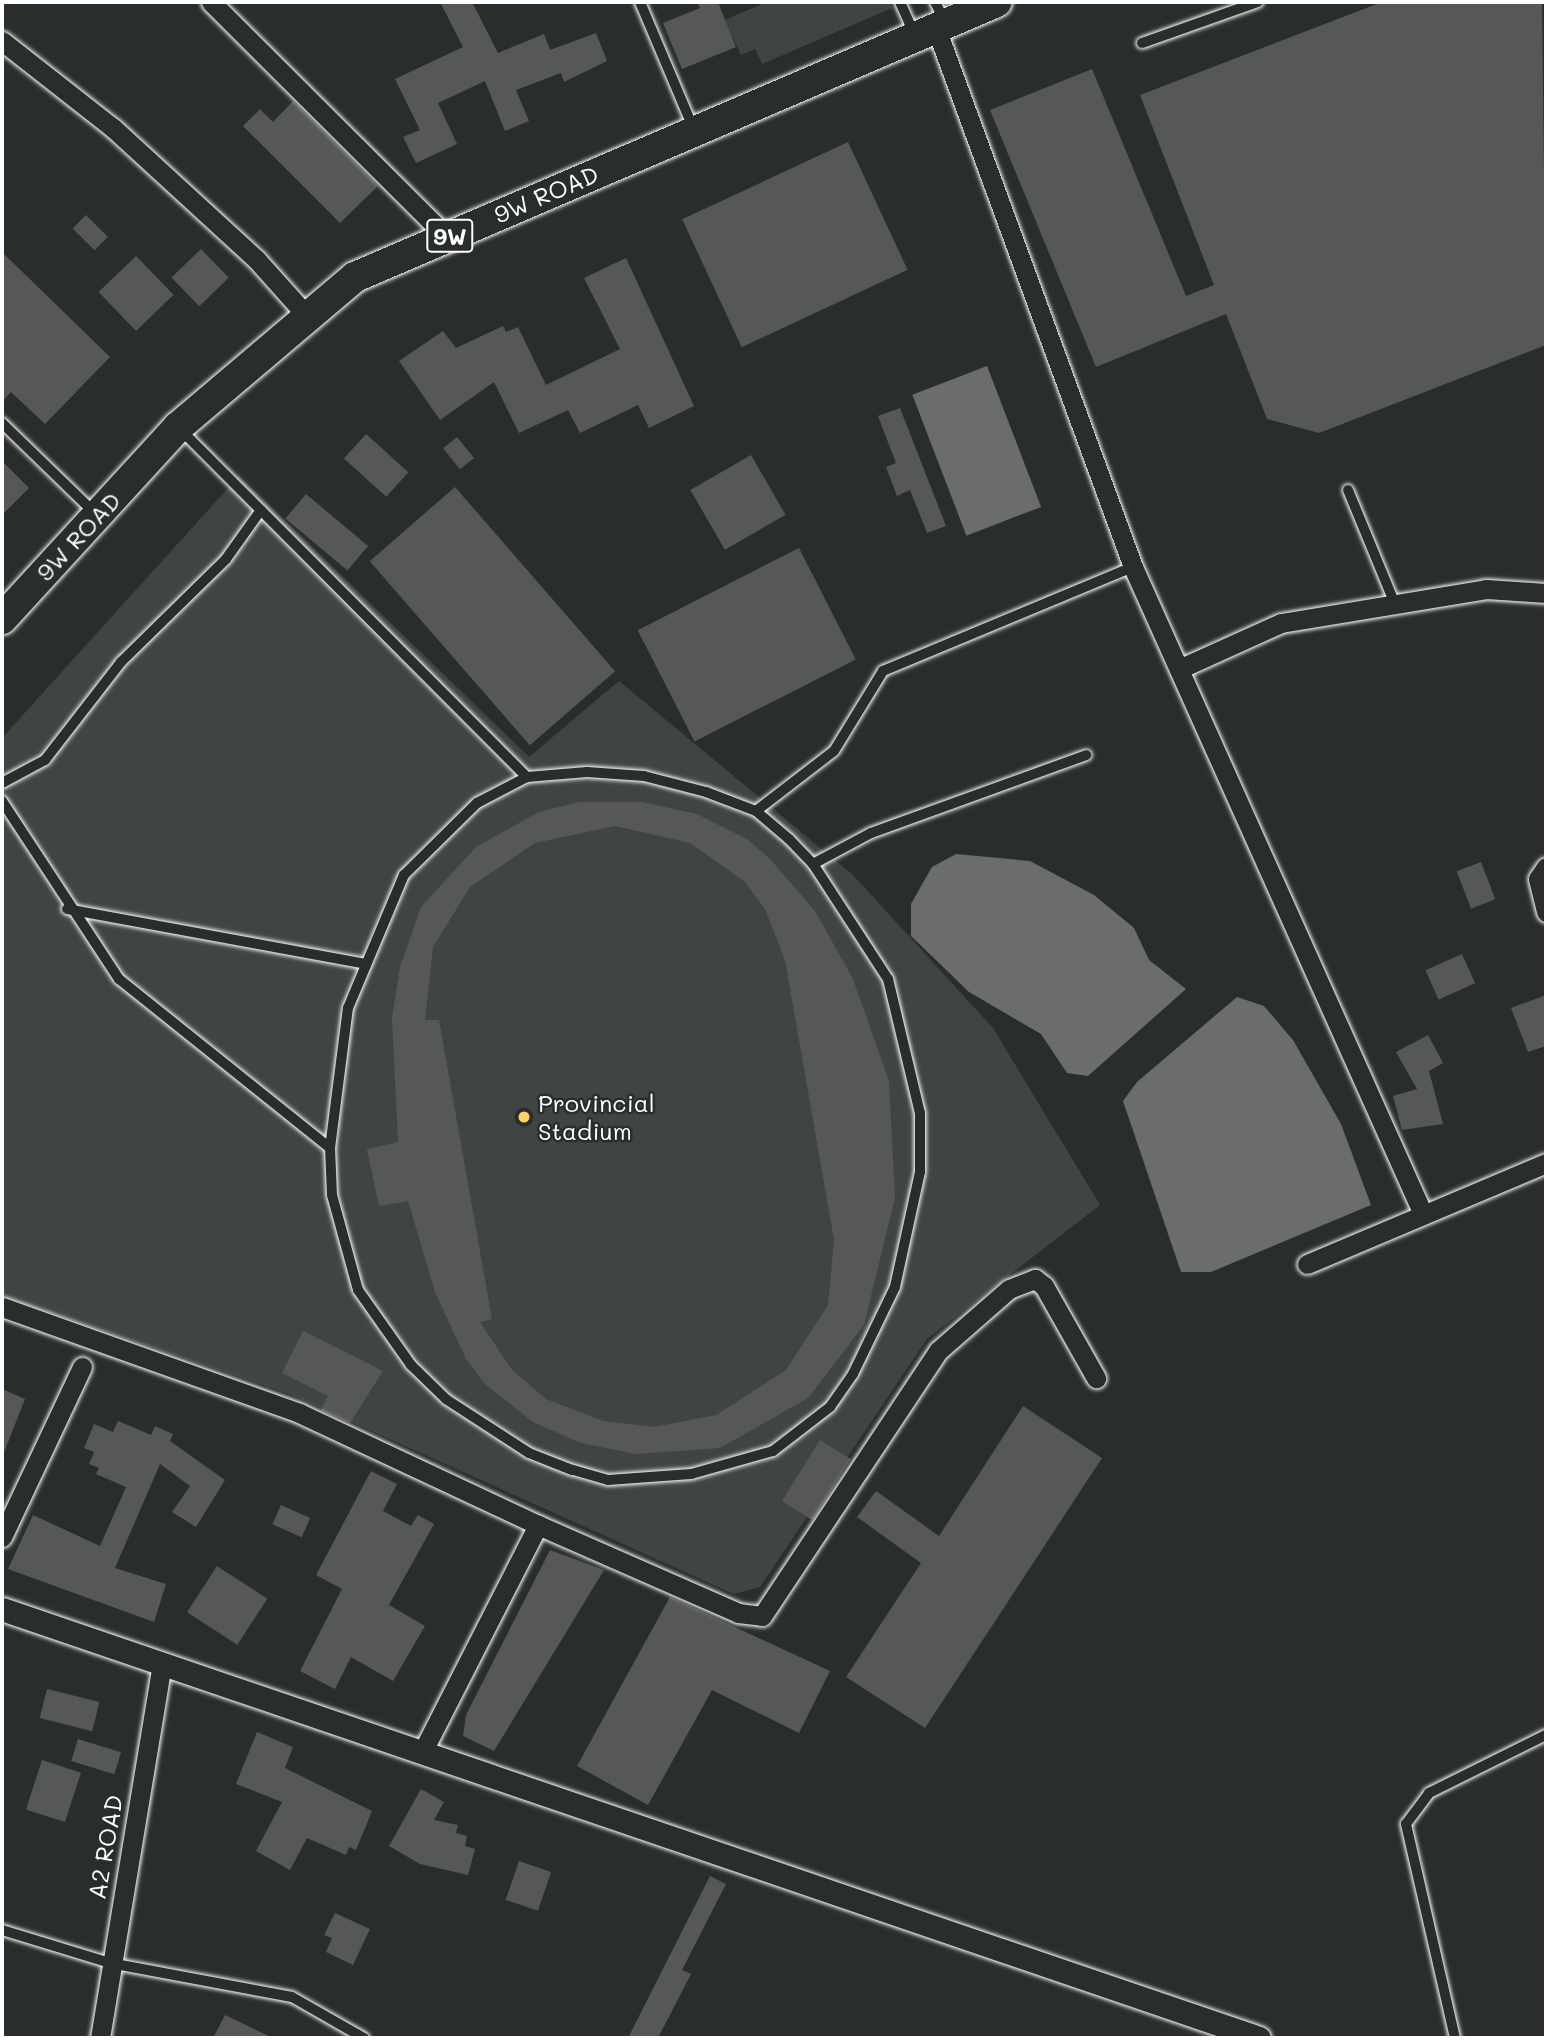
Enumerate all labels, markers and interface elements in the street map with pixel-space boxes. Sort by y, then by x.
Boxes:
street label: 9W ROAD [490,159,602,229]
road number: 9W [426,216,475,256]
street label: 9W ROAD [30,486,126,586]
place label: Provincial Stadium [538,1089,655,1145]
marker: Provincial Stadium [516,1109,532,1125]
street label: A2 ROAD [82,1793,128,1901]

